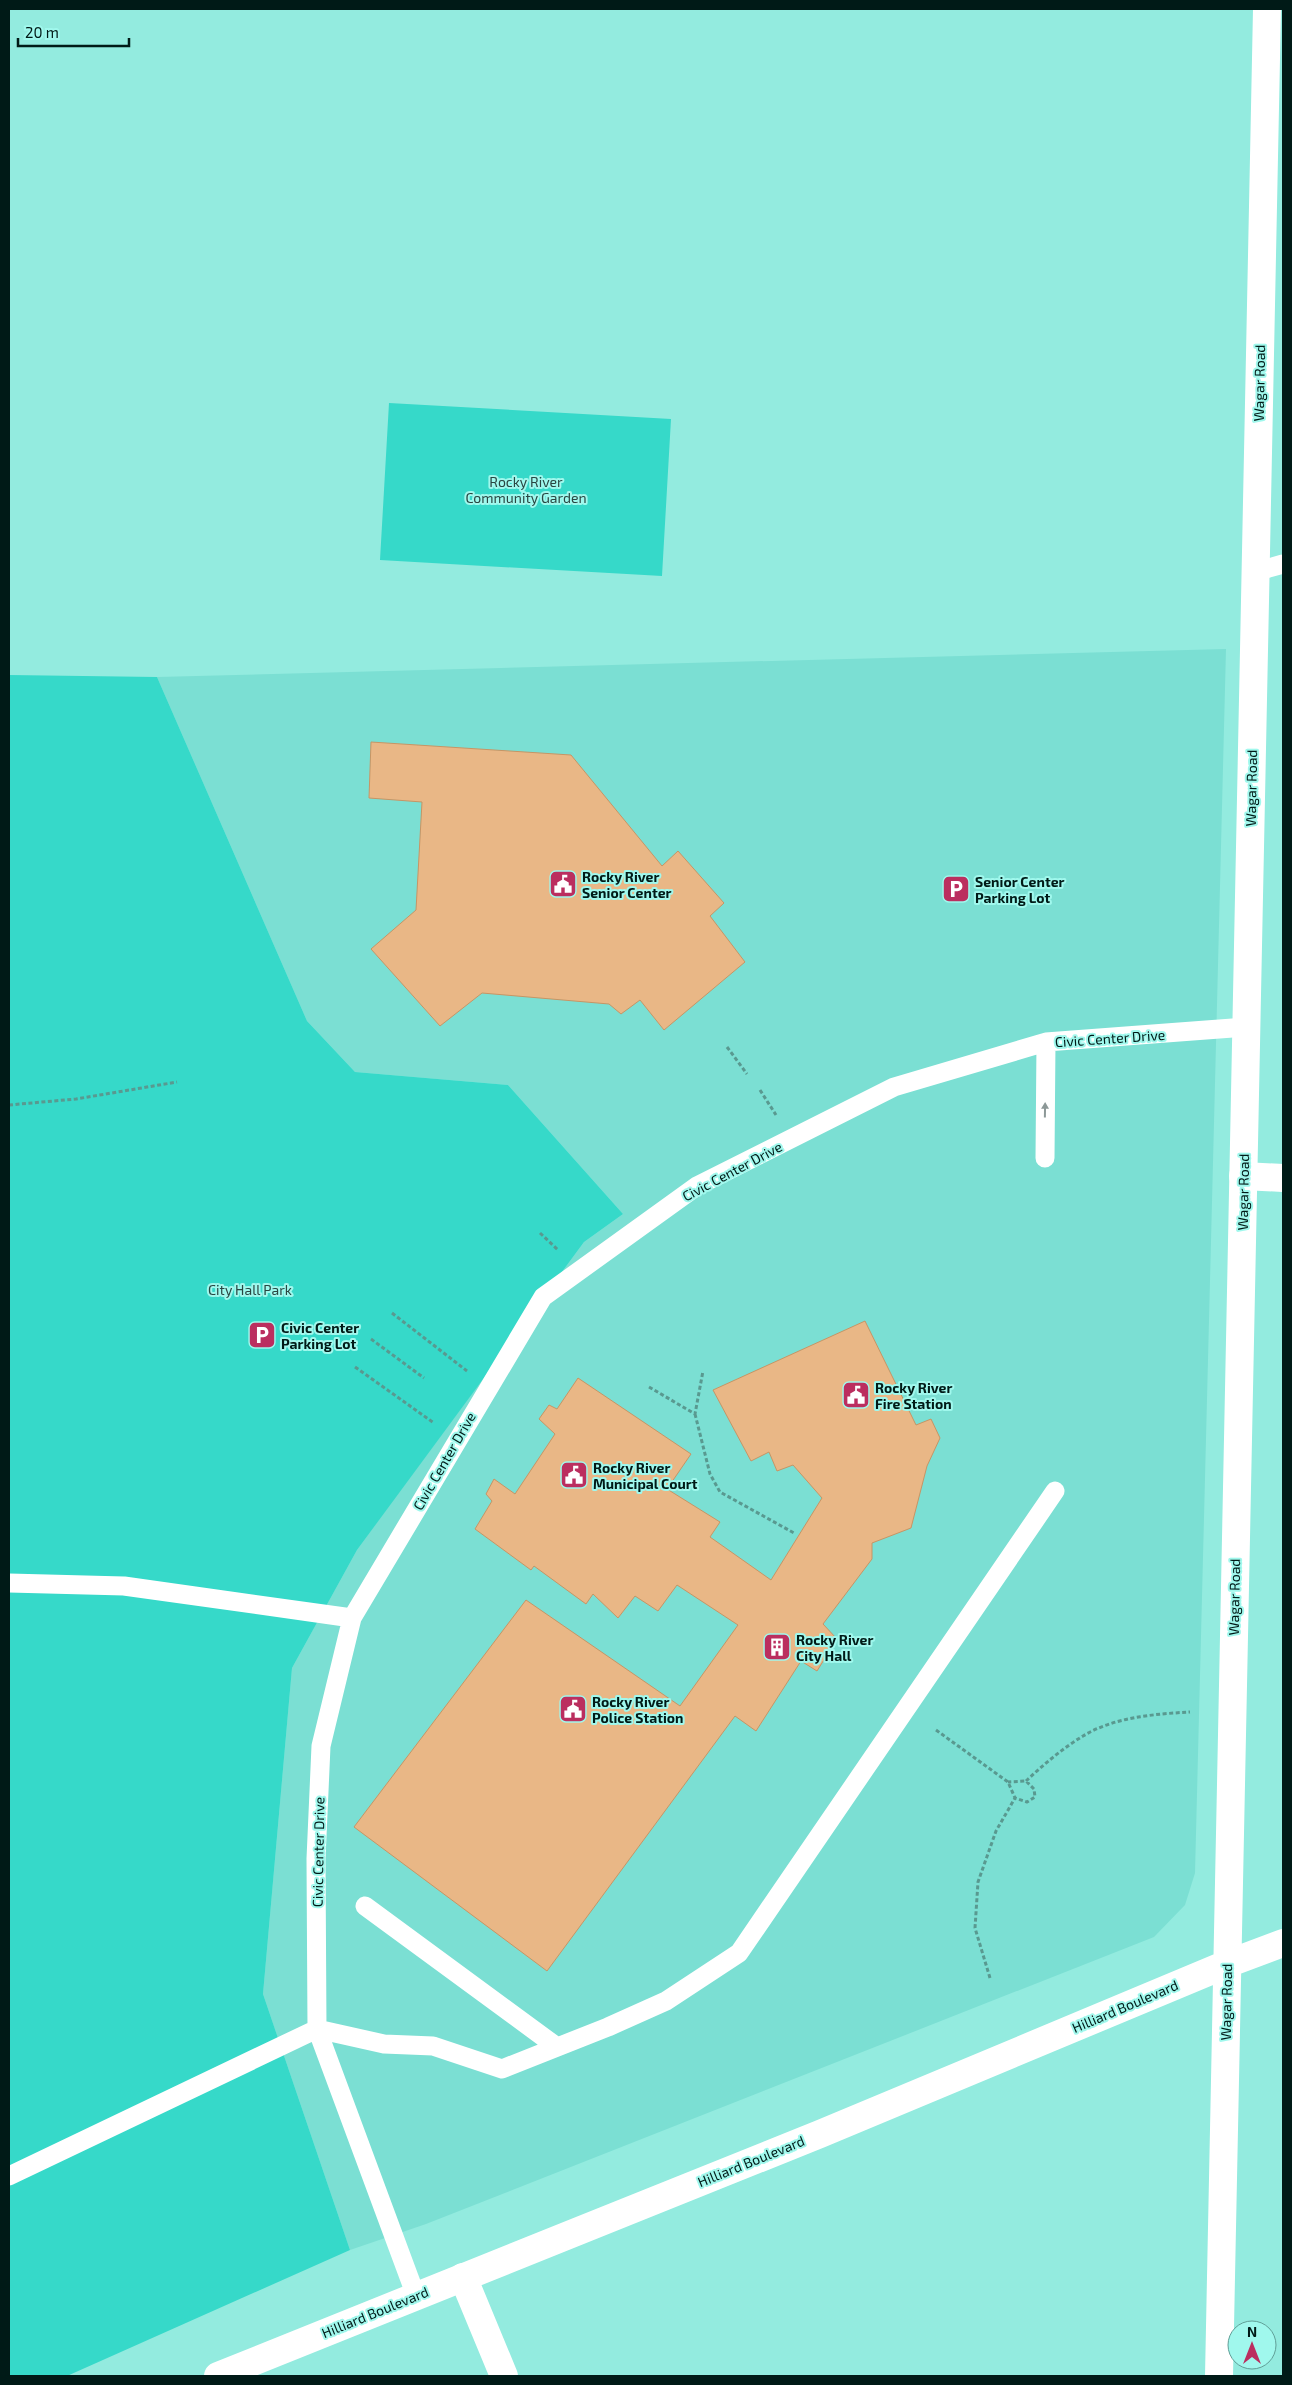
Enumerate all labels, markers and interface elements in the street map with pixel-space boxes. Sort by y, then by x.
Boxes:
scale bar [18,15,129,47]
text: 20 m [25,23,59,41]
street label: Wagar Road [1250,344,1268,422]
park label: Rocky River Community Garden [465,473,587,506]
street label: Wagar Road [1242,749,1260,827]
place label: Rocky River Senior Center [582,868,672,901]
public building icon: Rocky River Senior Center [548,869,578,899]
place label: Senior Center Parking Lot [975,873,1065,906]
parking icon: Senior Center Parking Lot [941,874,971,904]
street label: Civic Center Drive [1054,1026,1166,1050]
one-way arrow [1041,1101,1049,1117]
street label: Civic Center Drive [679,1138,785,1204]
street label: Wagar Road [1234,1153,1252,1231]
park label: City Hall Park [208,1281,292,1298]
place label: Civic Center Parking Lot [281,1319,359,1352]
parking icon: Civic Center Parking Lot [247,1320,277,1350]
place label: Rocky River Fire Station [875,1379,952,1412]
public building icon: Rocky River Fire Station [841,1380,871,1410]
street label: Civic Center Drive [409,1409,479,1513]
place label: Rocky River Municipal Court [593,1459,698,1492]
public building icon: Rocky River Municipal Court [559,1460,589,1490]
street label: Wagar Road [1225,1558,1243,1636]
place label: Rocky River City Hall [796,1631,873,1664]
building icon: Rocky River City Hall [762,1632,792,1662]
place label: Rocky River Police Station [592,1693,683,1726]
public building icon: Rocky River Police Station [558,1694,588,1724]
street label: Civic Center Drive [309,1797,327,1907]
street label: Wagar Road [1217,1963,1235,2041]
street label: Hilliard Boulevard [1069,1976,1181,2036]
street label: Hilliard Boulevard [695,2132,807,2190]
street label: Hilliard Boulevard [319,2283,431,2341]
north arrow [1227,2320,1277,2370]
text: N [1247,2323,1257,2340]

